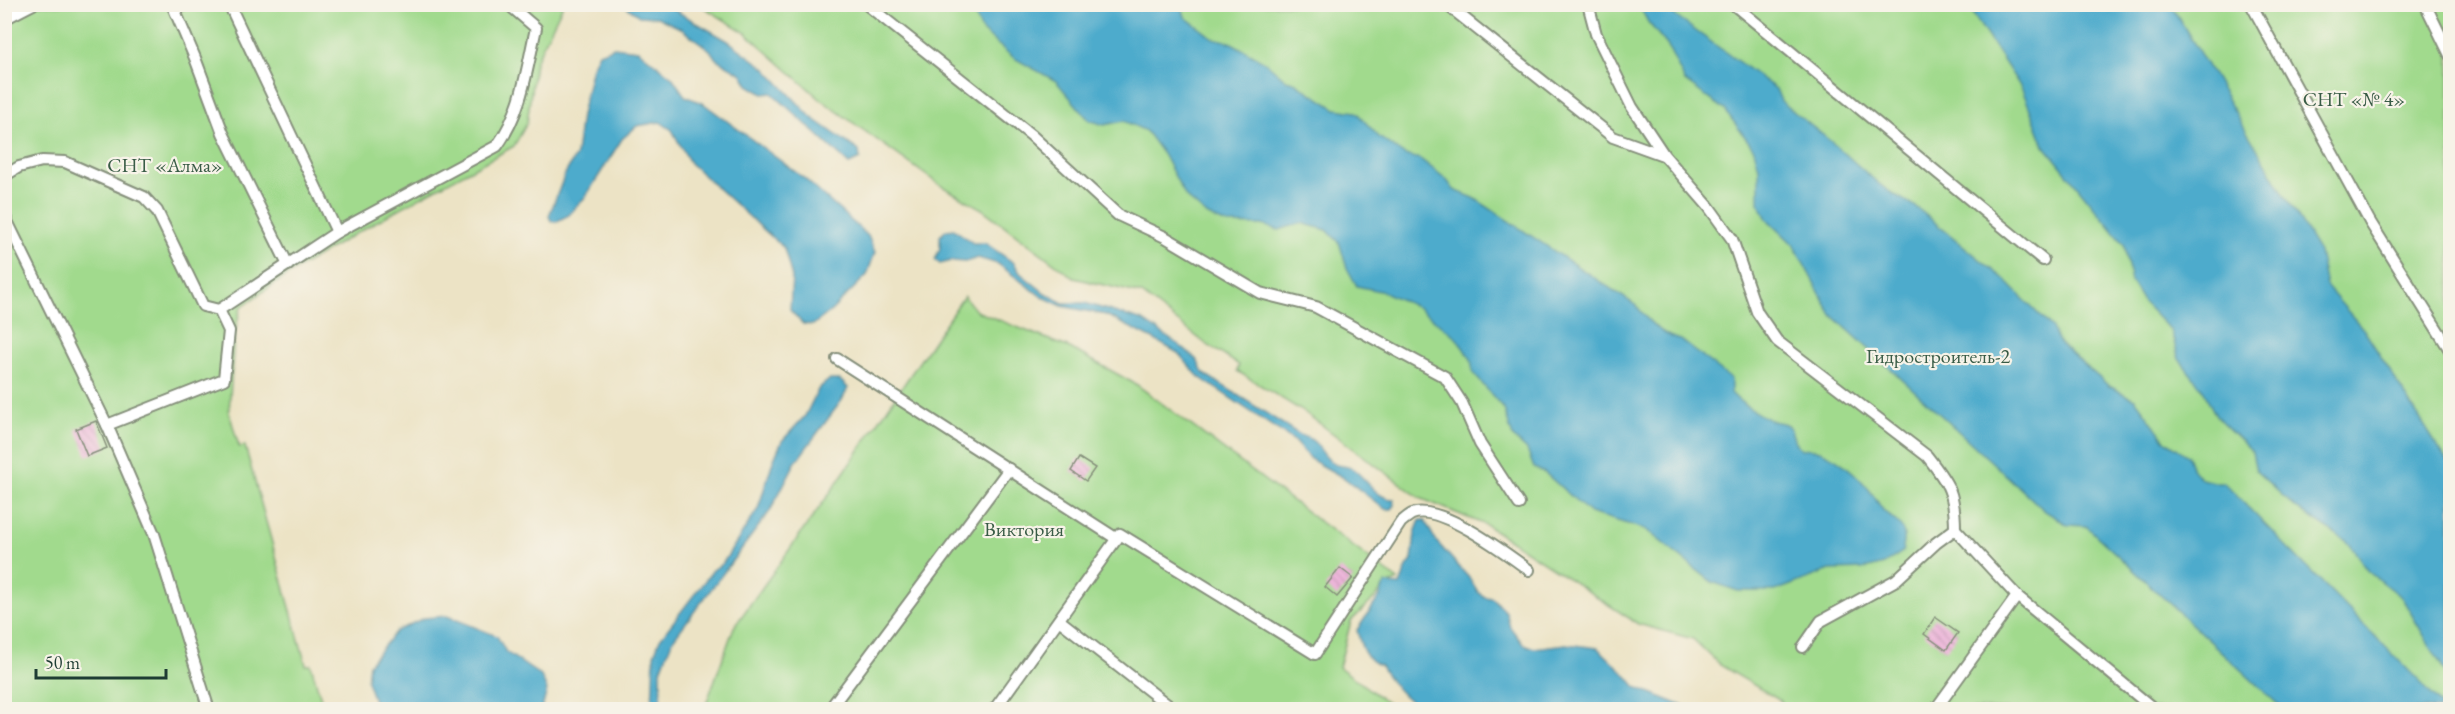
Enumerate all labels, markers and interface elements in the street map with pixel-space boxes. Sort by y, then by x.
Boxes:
park label: СНТ «№ 4» [2303,86,2405,112]
park label: СНТ «Алма» [107,152,223,178]
park label: Гидростроитель-2 [1866,343,2011,369]
park label: Виктория [984,516,1064,542]
scale bar [36,642,166,680]
text: 50 m [45,651,80,674]

